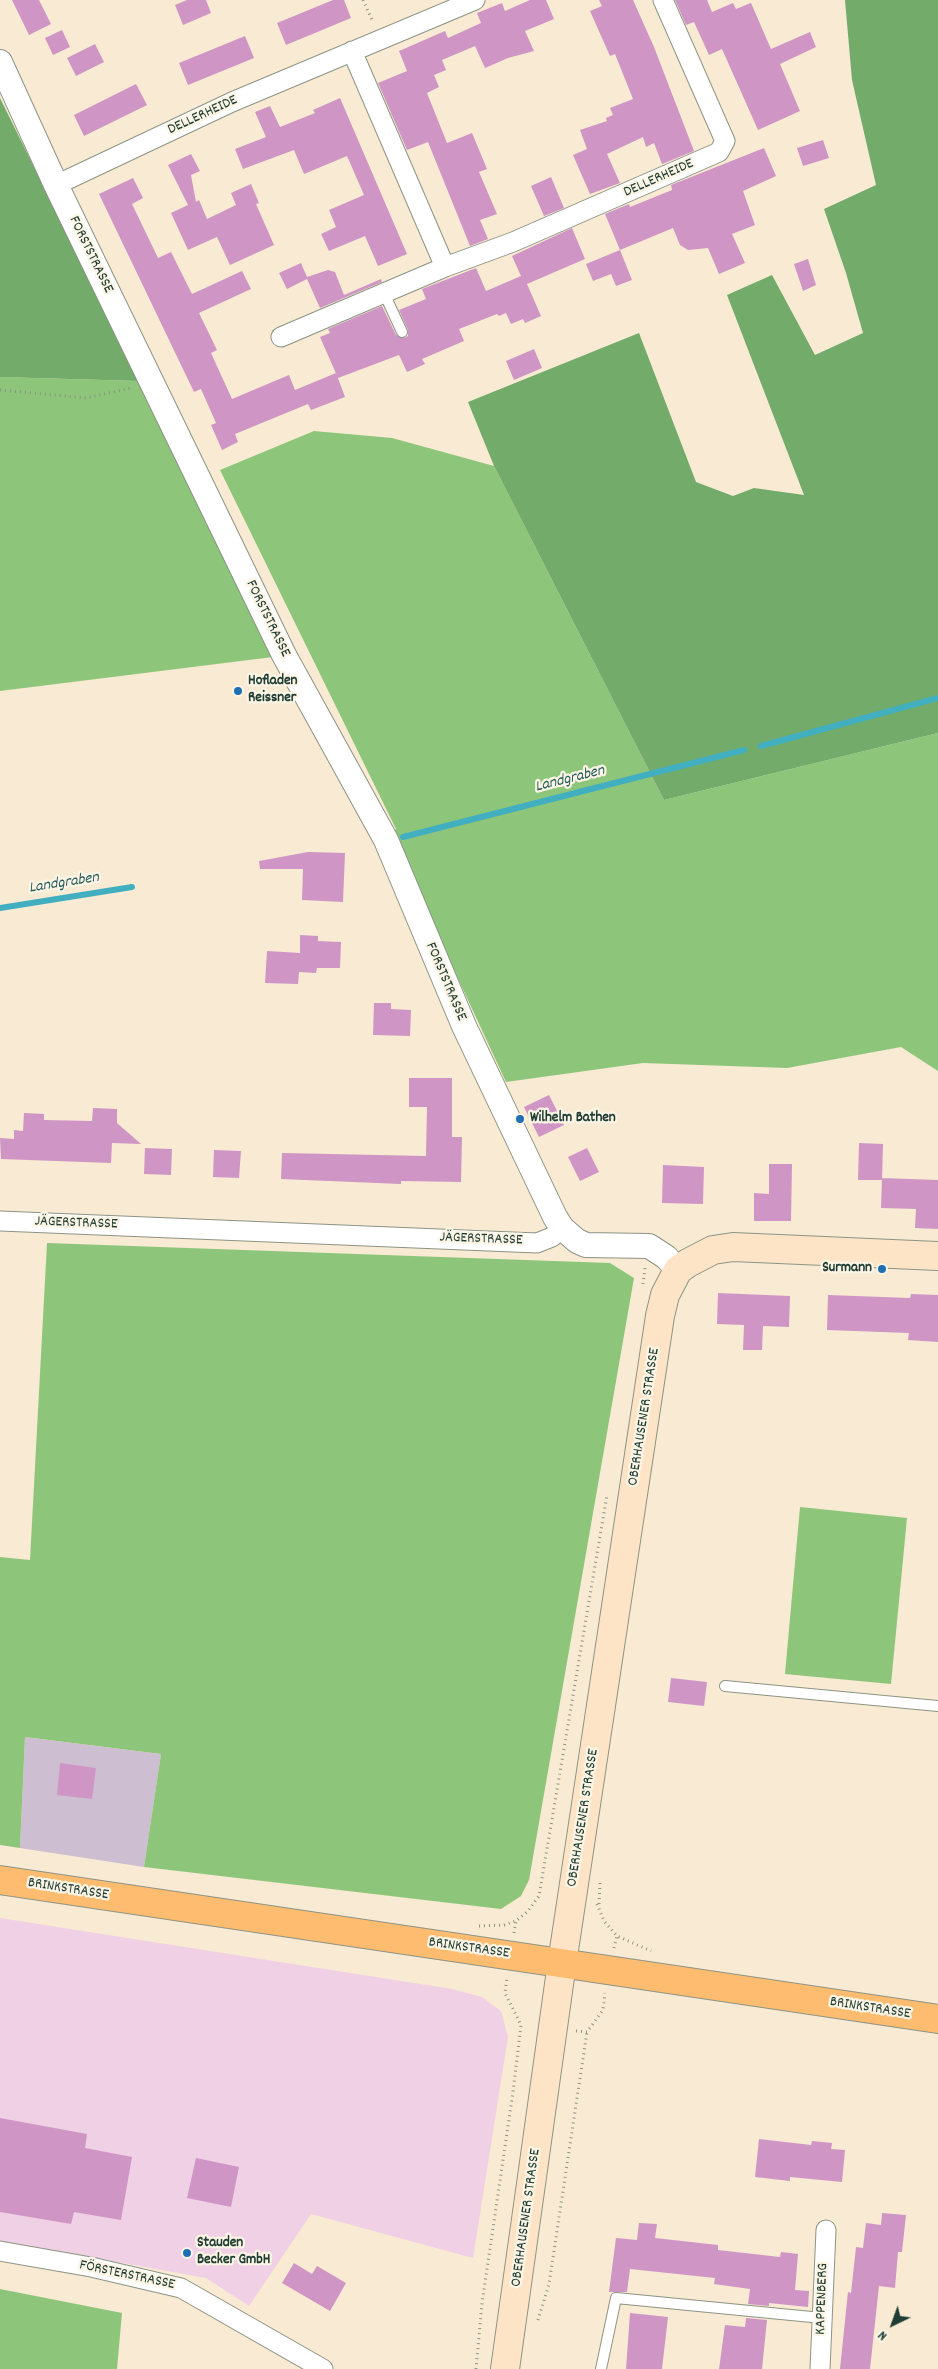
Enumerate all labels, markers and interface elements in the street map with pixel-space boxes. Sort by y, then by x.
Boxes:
street label: DELLERHEIDE [165,92,241,140]
street label: DELLERHEIDE [621,156,697,202]
street label: FORSTSTRASSE [64,214,116,296]
street label: FORSTSTRASSE [241,578,293,660]
place label: Hofladen Reissner [248,673,297,708]
marker: Hofladen Reissner [232,685,244,697]
water label: Landgraben [533,762,607,798]
water label: Landgraben [28,869,100,899]
street label: FORSTSTRASSE [420,940,470,1024]
place label: Wilhelm Bathen [530,1110,616,1128]
marker: Wilhelm Bathen [514,1113,526,1125]
street label: JÄGERSTRASSE [34,1214,118,1234]
street label: JÄGERSTRASSE [439,1230,523,1250]
place label: Surmann [822,1260,872,1278]
marker: Surmann [876,1263,888,1275]
street label: OBERHAUSENER STRASSE [625,1347,665,1487]
street label: OBERHAUSENER STRASSE [564,1748,604,1888]
street label: BRINKSTRASSE [26,1875,110,1905]
street label: BRINKSTRASSE [427,1934,511,1964]
street label: BRINKSTRASSE [828,1994,912,2024]
street label: OBERHAUSENER STRASSE [508,2148,546,2288]
place label: Stauden Becker GmbH [197,2235,271,2270]
marker: Stauden Becker GmbH [181,2247,193,2259]
street label: FÖRSTERSTRASSE [78,2257,176,2295]
street label: KAPPENBERG [813,2263,833,2335]
north arrow [868,2299,918,2349]
text: N [874,2325,892,2345]

